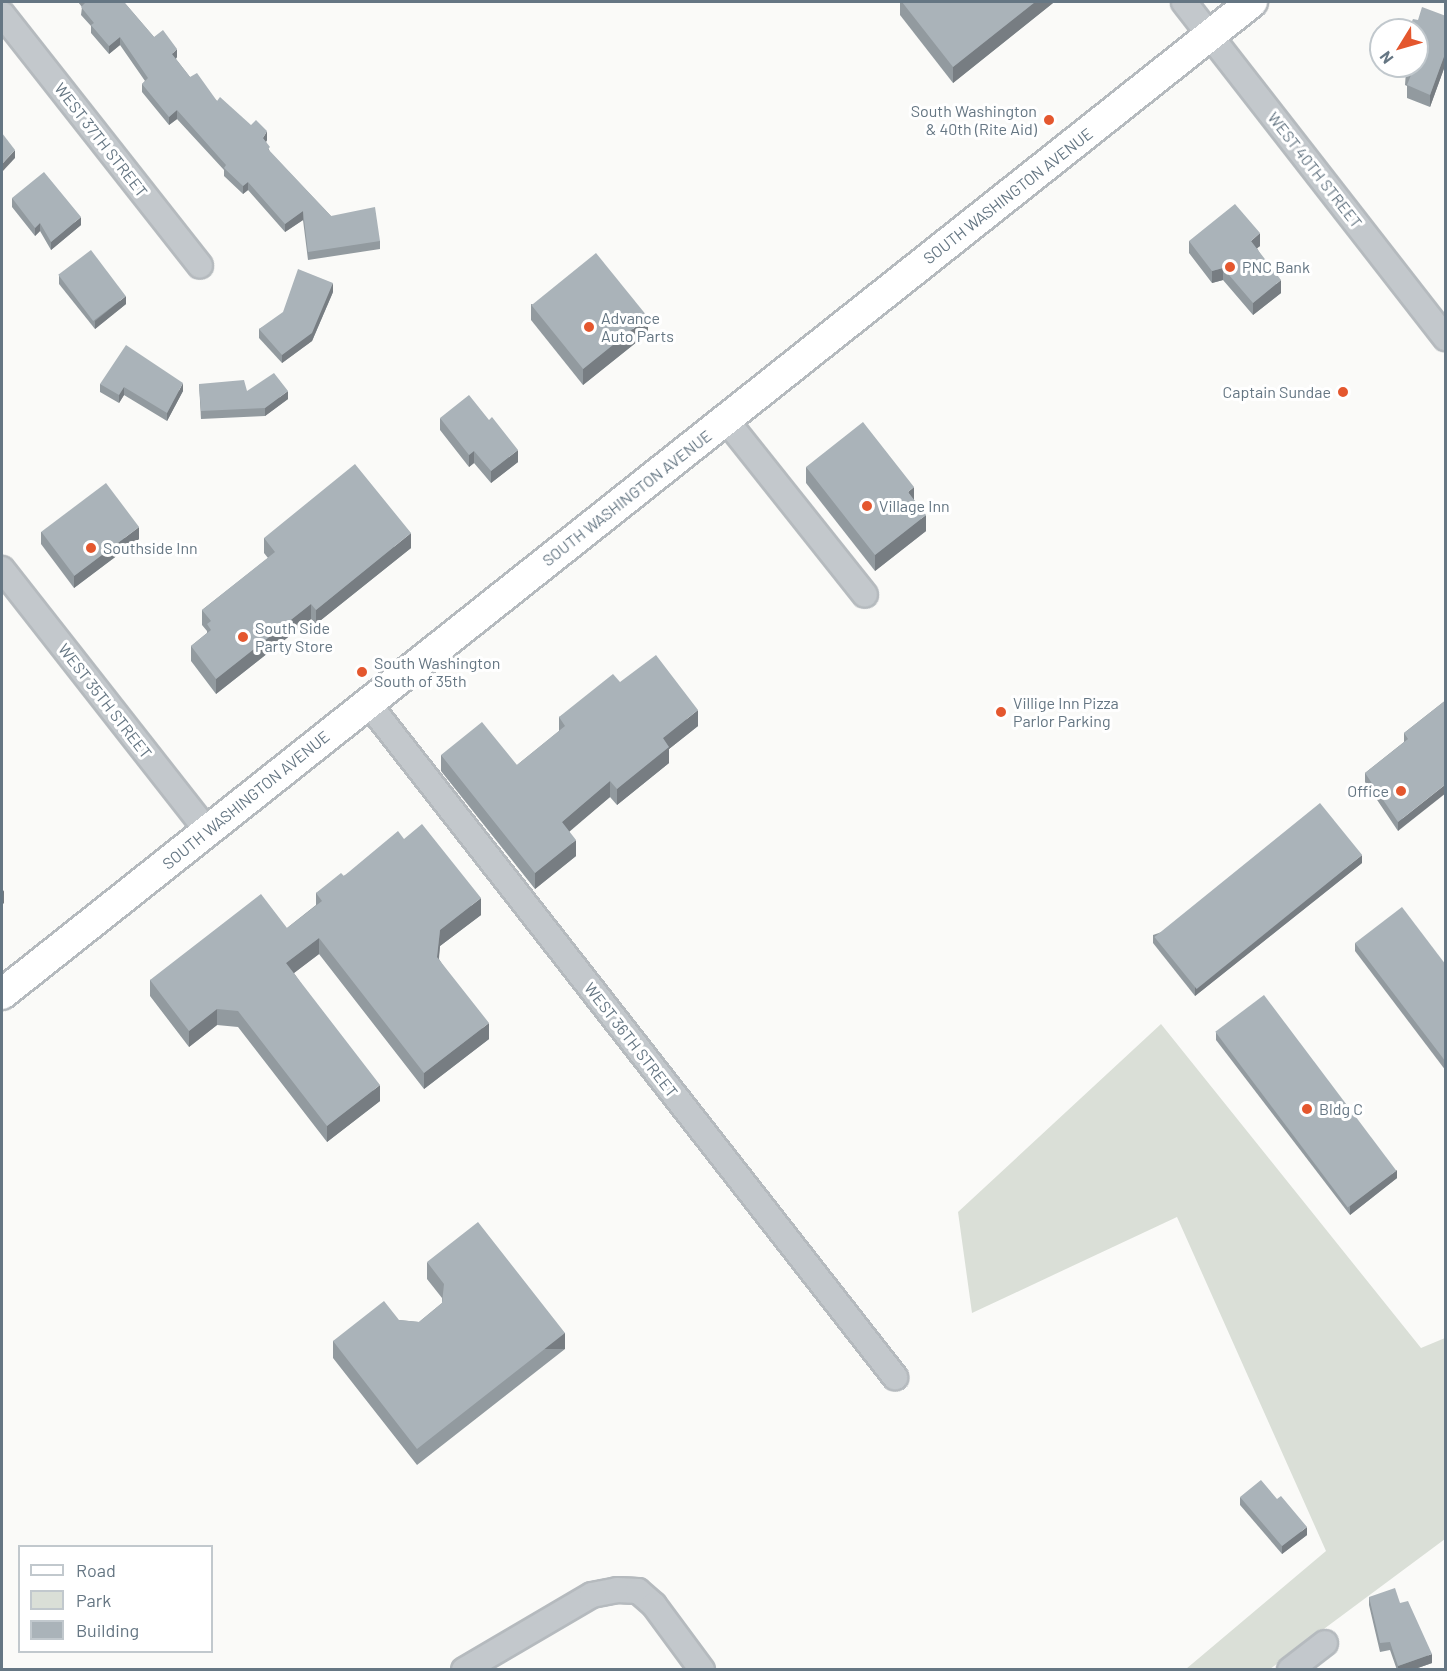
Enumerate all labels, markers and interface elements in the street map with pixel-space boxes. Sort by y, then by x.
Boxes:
north arrow [1369,18,1429,78]
text: N [1375,48,1397,68]
street label: WEST 37TH STREET [50,79,152,201]
place label: South Washington & 40th (Rite Aid) [911,101,1037,139]
street label: WEST 40TH STREET [1264,108,1366,232]
marker: South Washington & 40th (Rite Aid) [1042,113,1056,127]
street label: SOUTH WASHINGTON AVENUE [920,124,1096,268]
place label: PNC Bank [1242,257,1310,277]
marker: PNC Bank [1223,260,1237,274]
place label: Advance Auto Parts [601,308,674,346]
marker: Advance Auto Parts [582,320,596,334]
place label: Captain Sundae [1223,382,1331,402]
marker: Captain Sundae [1336,385,1350,399]
street label: SOUTH WASHINGTON AVENUE [539,426,715,570]
place label: Village Inn [879,496,950,516]
marker: Village Inn [860,499,874,513]
place label: Southside Inn [103,538,198,558]
marker: Southside Inn [84,541,98,555]
place label: South Side Party Store [255,618,333,656]
marker: South Side Party Store [236,630,250,644]
street label: WEST 35TH STREET [54,640,156,762]
place label: South Washington South of 35th [374,653,500,691]
marker: South Washington South of 35th [355,665,369,679]
place label: Villige Inn Pizza Parlor Parking [1013,693,1119,731]
marker: Villige Inn Pizza Parlor Parking [994,705,1008,719]
street label: SOUTH WASHINGTON AVENUE [159,727,333,873]
place label: Office [1347,781,1389,801]
marker: Office [1394,784,1408,798]
street label: WEST 36TH STREET [580,979,682,1101]
place label: Bldg C [1319,1099,1363,1119]
marker: Bldg C [1300,1102,1314,1116]
legend [18,1545,213,1653]
text: Road [76,1559,116,1581]
text: Park [76,1589,111,1611]
text: Building [76,1619,139,1641]

